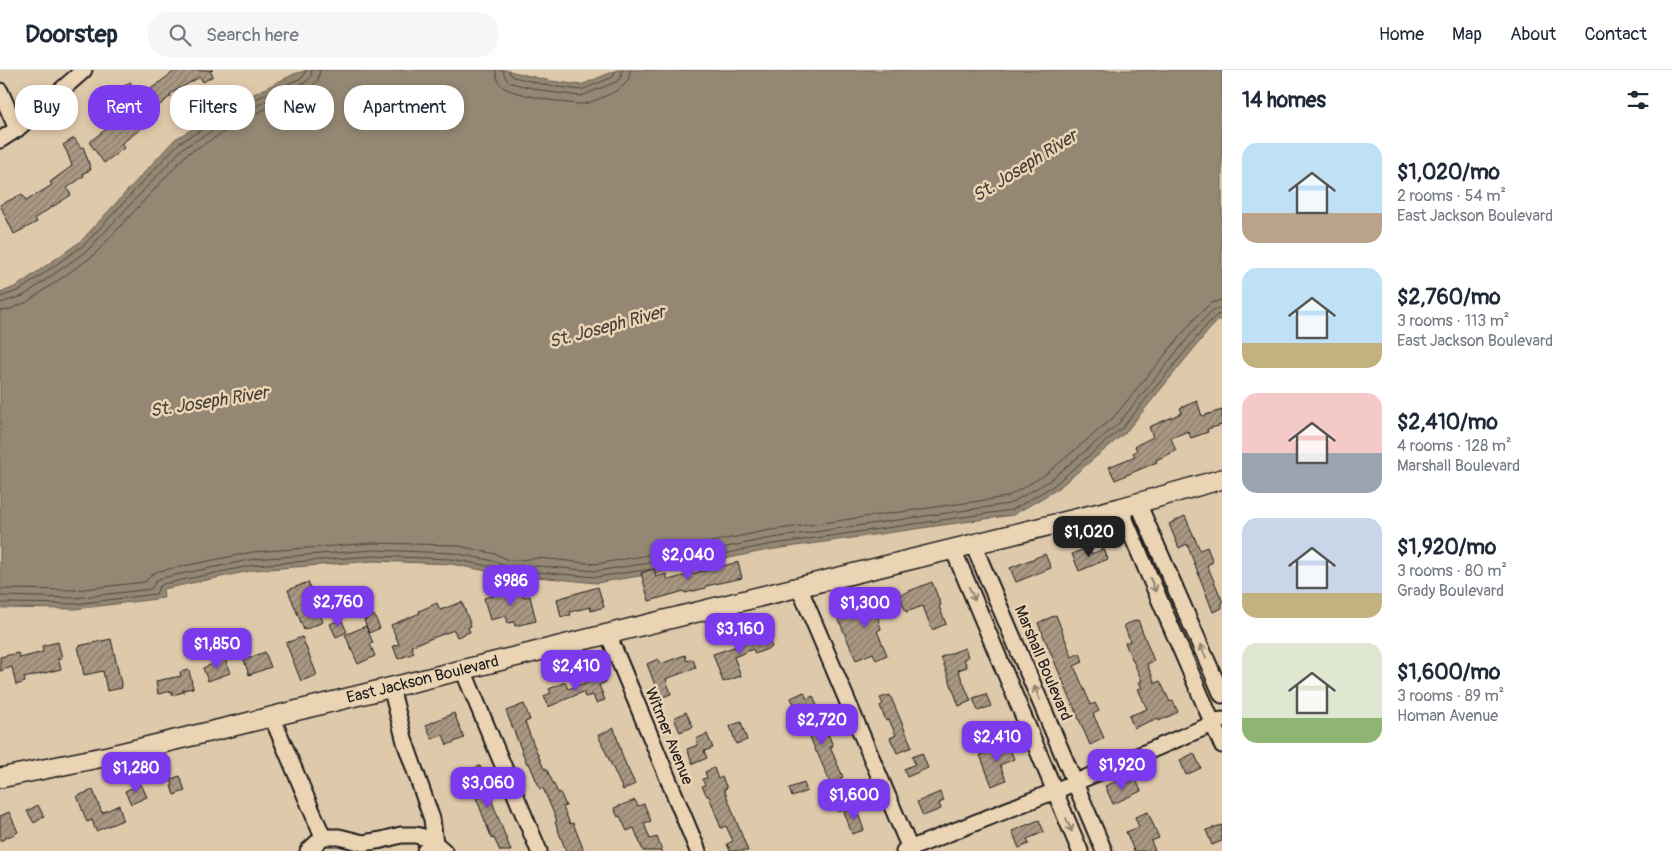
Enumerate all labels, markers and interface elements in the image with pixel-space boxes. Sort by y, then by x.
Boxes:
search box [148,12,498,57]
text: Doorstep [25,20,118,49]
icon: search [166,21,194,49]
text: Search here [206,23,299,47]
text: Home [1379,23,1424,46]
text: Map [1452,23,1482,46]
text: About [1510,23,1556,46]
text: Contact [1584,23,1647,46]
chip: Buy [15,85,78,130]
chip: Rent [88,85,160,130]
chip: Filters [170,85,255,130]
chip: New [265,85,334,130]
chip: Apartment [344,85,464,130]
icon: filters [1624,86,1652,114]
text: 14 homes [1242,87,1326,114]
water label: St. Joseph River [968,123,1084,207]
text: $1,020/mo [1397,159,1500,186]
icon: home [1282,163,1342,223]
text: 2 rooms · 54 m² [1397,186,1506,206]
text: East Jackson Boulevard [1397,206,1553,226]
text: $2,760/mo [1397,284,1501,311]
icon: home [1282,288,1342,348]
water label: St. Joseph River [546,300,670,354]
text: 3 rooms · 113 m² [1397,311,1509,331]
text: East Jackson Boulevard [1397,331,1553,351]
water label: St. Joseph River [148,381,272,423]
text: $2,410/mo [1397,409,1498,436]
icon: home [1282,413,1342,473]
text: 4 rooms · 128 m² [1397,436,1512,456]
text: Marshall Boulevard [1397,456,1520,476]
pin: $1,020 [1048,516,1130,558]
text: $1,020 [1064,522,1114,542]
text: $1,920/mo [1397,534,1496,561]
pin: $2,040 [647,538,729,581]
icon: home [1282,538,1342,598]
text: $2,040 [662,545,714,565]
text: 3 rooms · 80 m² [1397,561,1507,581]
pin: $986 [481,564,541,607]
text: $986 [494,571,528,591]
one-way arrow [1149,577,1159,592]
text: Grady Boulevard [1397,581,1504,601]
pin: $2,760 [297,586,379,628]
pin: $1,300 [824,586,906,629]
one-way arrow [967,586,977,601]
text: $2,760 [313,592,363,612]
text: $1,300 [840,593,890,613]
street label: Marshall Boulevard [1010,602,1076,724]
pin: $3,160 [699,612,781,655]
text: $3,160 [716,619,764,639]
pin: $1,850 [176,628,258,670]
text: $1,850 [194,634,240,654]
one-way arrow [1197,644,1207,659]
pin: $2,410 [535,650,617,692]
street label: East Jackson Boulevard [344,651,501,708]
text: $2,410 [552,656,600,676]
text: $1,600/mo [1397,659,1500,686]
icon: home [1282,663,1342,723]
street label: Witmer Avenue [640,684,698,788]
one-way arrow [1031,686,1041,701]
text: 3 rooms · 89 m² [1397,686,1504,706]
pin: $2,720 [781,704,863,746]
text: Homan Avenue [1397,706,1498,726]
text: $2,720 [797,710,847,730]
pin: $2,410 [956,720,1038,763]
text: $2,410 [973,727,1021,747]
pin: $1,920 [1081,748,1163,791]
pin: $1,280 [95,752,177,794]
text: $1,920 [1098,755,1146,775]
text: $1,280 [113,758,159,778]
pin: $3,060 [447,766,529,809]
text: $3,060 [462,773,514,793]
pin: $1,600 [813,778,895,821]
text: $1,600 [829,785,879,805]
one-way arrow [1065,816,1074,832]

